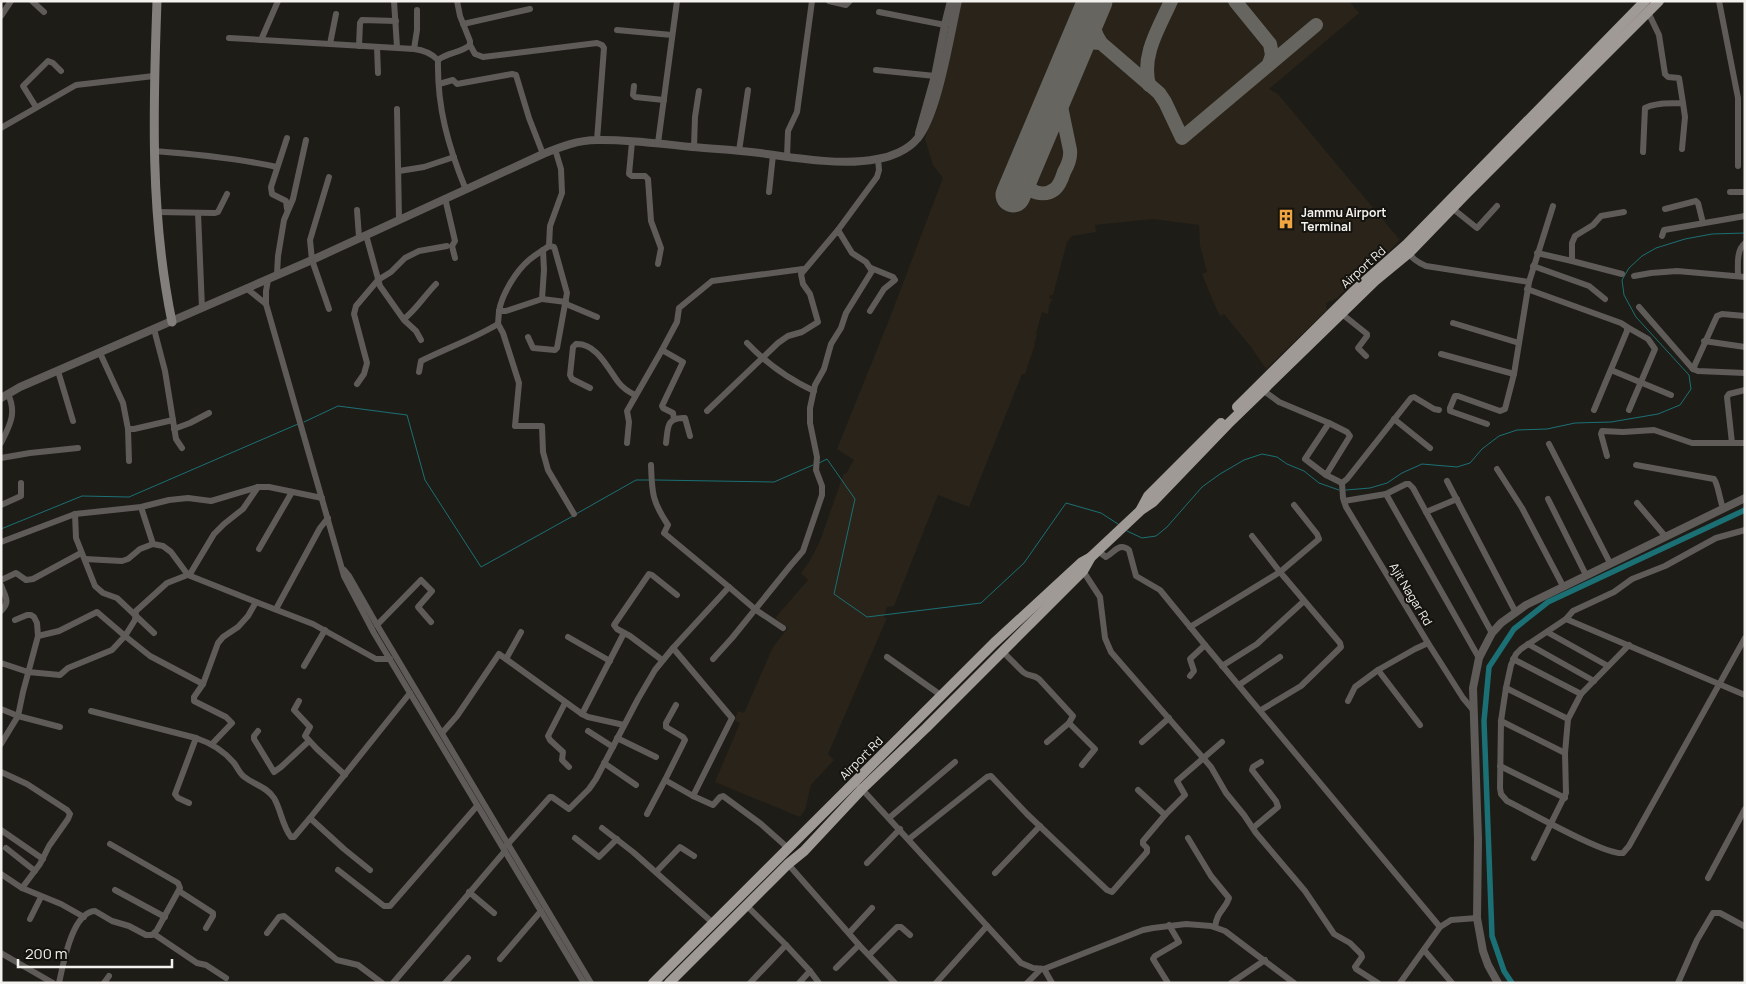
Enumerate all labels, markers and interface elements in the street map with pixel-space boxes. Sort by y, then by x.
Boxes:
place label: Jammu Airport Terminal [1301,204,1386,235]
building icon: Jammu Airport Terminal [1275,208,1297,230]
street label: Airport Rd [1337,242,1389,292]
street label: Ajit Nagar Rd [1386,559,1436,629]
street label: Airport Rd [835,732,887,784]
scale bar [18,936,171,968]
text: 200 m [25,943,68,964]

